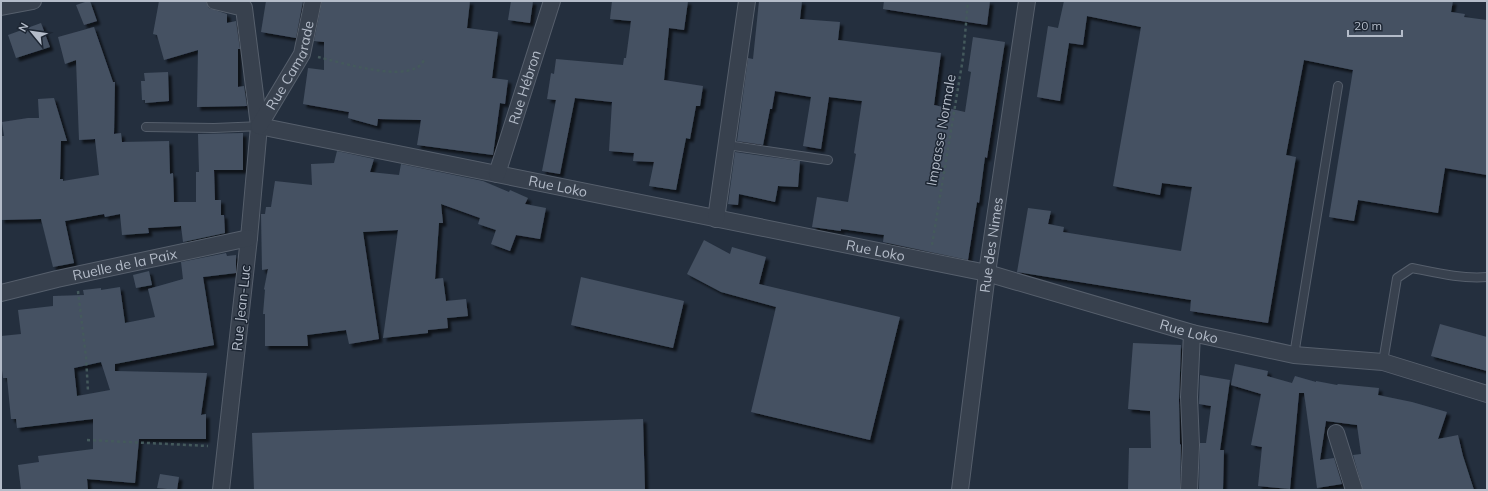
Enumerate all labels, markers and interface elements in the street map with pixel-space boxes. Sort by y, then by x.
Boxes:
north arrow [12,12,52,52]
scale bar [1348,12,1402,38]
text: 20 m [1354,18,1382,33]
street label: Rue Camarade [262,19,318,113]
text: N [15,20,31,34]
street label: Rue Hébron [504,48,545,127]
street label: Impasse Normale [922,73,960,187]
street label: Rue Loko [527,172,589,201]
street label: Rue des Nimes [976,196,1007,294]
street label: Rue Loko [845,236,907,265]
street label: Ruelle de la Paix [71,245,179,284]
street label: Rue Jean-Luc [228,264,254,352]
street label: Rue Loko [1158,315,1220,347]

